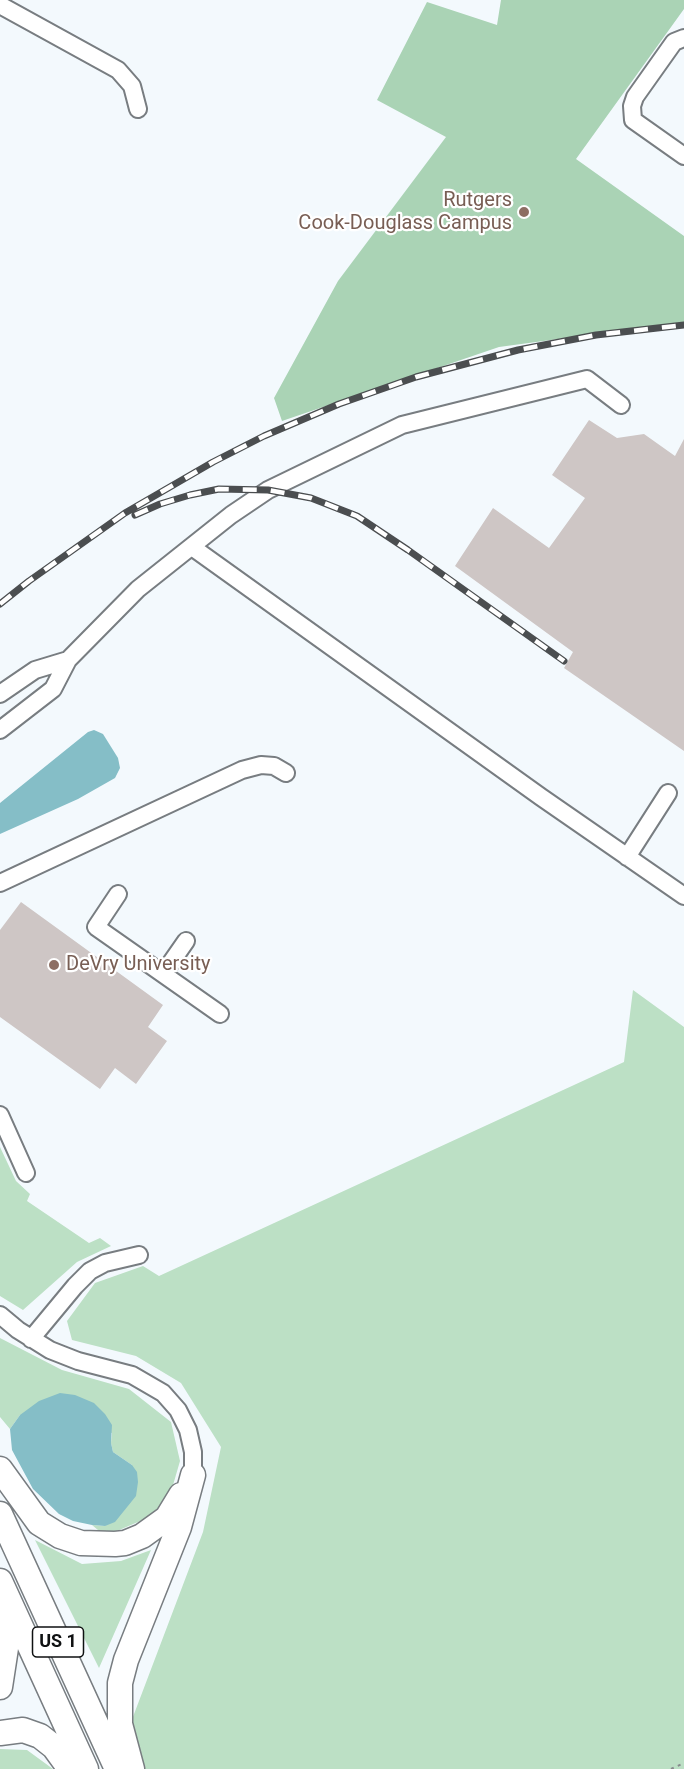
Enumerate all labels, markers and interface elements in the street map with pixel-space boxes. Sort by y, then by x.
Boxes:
place label: Rutgers Cook-Douglass Campus [298,189,512,236]
marker: Rutgers Cook-Douglass Campus [517,205,531,219]
place label: DeVry University [66,953,211,977]
marker: DeVry University [47,958,61,972]
road number: US 1 [32,1627,84,1657]

